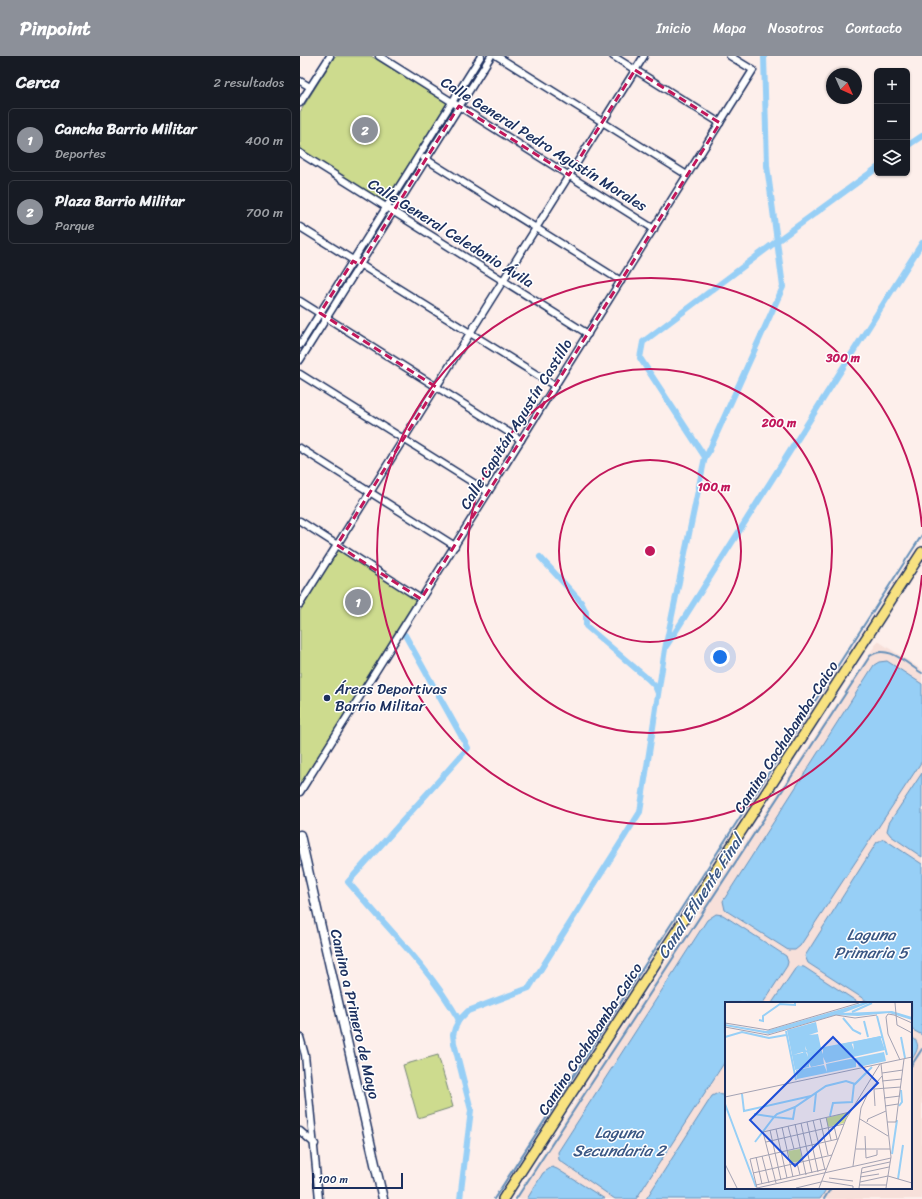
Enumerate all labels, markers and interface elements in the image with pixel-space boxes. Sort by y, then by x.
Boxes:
text: Pinpoint [20,12,91,45]
text: Inicio [656,16,691,41]
text: Mapa [713,16,746,41]
text: Nosotros [768,16,823,41]
text: Contacto [845,16,902,41]
text: Cerca [16,67,59,97]
north arrow [826,68,862,104]
map controls [874,68,910,176]
button: + [874,68,910,104]
street label: Calle General Pedro Agustín Morales [436,70,653,219]
text: 2 resultados [213,71,284,94]
button: − [874,104,910,140]
pin: 2 [352,115,378,145]
text: Cancha Barrio Militar [55,116,197,142]
text: 1 [27,129,33,152]
text: 400 m [245,129,283,152]
button: layers [874,140,910,176]
text: Deportes [55,142,106,165]
street label: Calle General Celedonio Ávila [363,171,540,295]
text: Plaza Barrio Militar [55,188,184,214]
text: 2 [26,201,34,224]
text: 700 m [246,201,283,224]
text: Parque [55,214,94,237]
street label: Calle Capitán Agustín Castillo [453,333,580,515]
text: 300 m [825,347,861,369]
text: 200 m [761,412,797,434]
text: 100 m [698,476,731,498]
centre of rings [643,544,657,558]
pin: 1 [345,587,371,617]
your location [710,647,730,667]
street label: Camino Cochabamba-Caico [727,655,846,819]
place label: Áreas Deportivas Barrio Militar [334,676,447,719]
marker: Áreas Deportivas Barrio Militar [322,693,332,703]
water label: Canal Efluente Final [649,827,753,965]
water label: Laguna Primaria 5 [834,920,910,967]
street label: Camino a Primero de Mayo [323,926,387,1102]
street label: Camino Cochabamba-Caico [531,957,650,1121]
inset map [725,1002,912,1189]
water label: Laguna Secundaria 2 [573,1118,668,1165]
text: 100 m [318,1170,348,1189]
scale bar [312,1171,403,1190]

